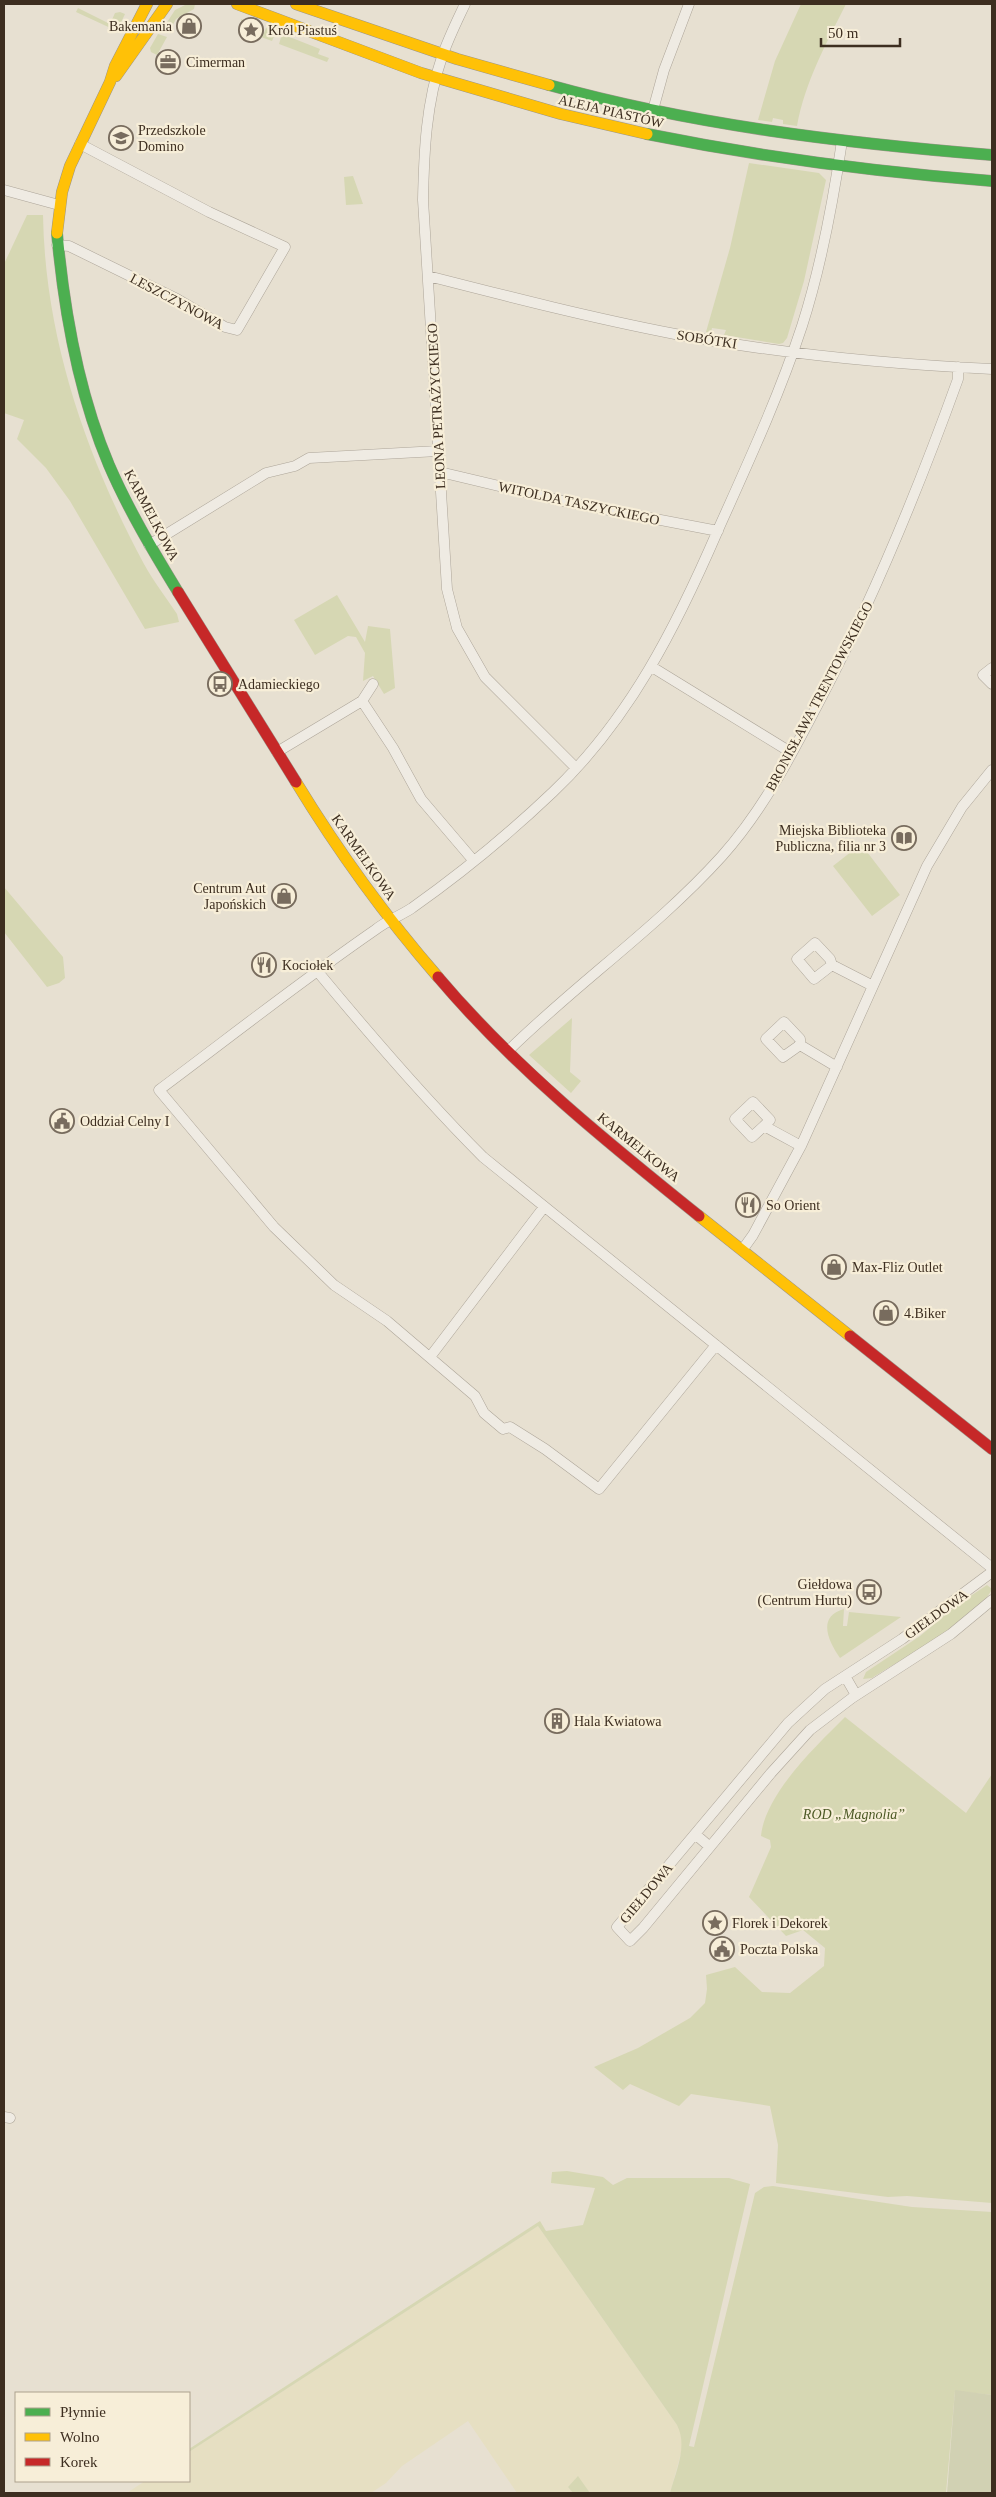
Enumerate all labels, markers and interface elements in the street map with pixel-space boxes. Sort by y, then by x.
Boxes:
shop icon: Bakemania [176,13,202,39]
scale bar [821,15,900,47]
place icon: Król Piastuś [238,17,264,43]
place label: Bakemania [109,19,173,34]
place label: Król Piastuś [268,23,337,38]
text: 50 m [828,25,859,41]
office icon: Cimerman [155,49,181,75]
place label: Cimerman [186,55,245,70]
street label: ALEJA PIASTÓW [557,91,666,131]
place label: Przedszkole Domino [138,123,206,154]
school or university icon: Przedszkole Domino [108,125,134,151]
street label: LESZCZYNOWA [128,271,227,333]
street label: LEONA PETRAŻYCKIEGO [425,323,448,489]
street label: SOBÓTKI [676,326,739,352]
street label: KARMELKOWA [121,467,182,564]
street label: WITOLDA TASZYCKIEGO [497,479,661,528]
street label: BRONISŁAWA TRENTOWSKIEGO [763,599,876,794]
bus stop icon: Adamieckiego [207,671,233,697]
place label: Adamieckiego [238,677,320,692]
street label: KARMELKOWA [328,812,399,904]
place label: Miejska Biblioteka Publiczna, filia nr 3 [776,823,887,854]
library icon: Miejska Biblioteka Publiczna, filia nr 3 [891,825,917,851]
place label: Centrum Aut Japońskich [193,881,266,912]
shop icon: Centrum Aut Japońskich [271,883,297,909]
restaurant icon: Kociołek [251,952,277,978]
place label: Kociołek [282,958,333,973]
public building icon: Oddział Celny I [49,1108,75,1134]
street label: KARMELKOWA [595,1110,683,1186]
place label: Oddział Celny I [80,1114,170,1129]
restaurant icon: So Orient [735,1192,761,1218]
place label: So Orient [766,1198,820,1213]
shop icon: Max-Fliz Outlet [821,1254,847,1280]
place label: Max-Fliz Outlet [852,1260,943,1275]
shop icon: 4.Biker [873,1300,899,1326]
place label: 4.Biker [904,1306,946,1321]
place label: Giełdowa (Centrum Hurtu) [758,1577,853,1609]
bus stop icon: Giełdowa (Centrum Hurtu) [856,1579,882,1605]
street label: GIEŁDOWA [902,1586,971,1642]
building icon: Hala Kwiatowa [544,1708,570,1734]
place label: Hala Kwiatowa [574,1714,662,1729]
park label: ROD „Magnolia” [802,1807,905,1822]
street label: GIEŁDOWA [617,1860,676,1926]
place icon: Florek i Dekorek [702,1910,728,1936]
place label: Florek i Dekorek [732,1916,828,1931]
public building icon: Poczta Polska [709,1936,735,1962]
place label: Poczta Polska [740,1942,819,1957]
legend [15,2392,190,2482]
text: Płynnie [60,2404,106,2420]
text: Wolno [60,2429,100,2445]
text: Korek [60,2454,98,2470]

